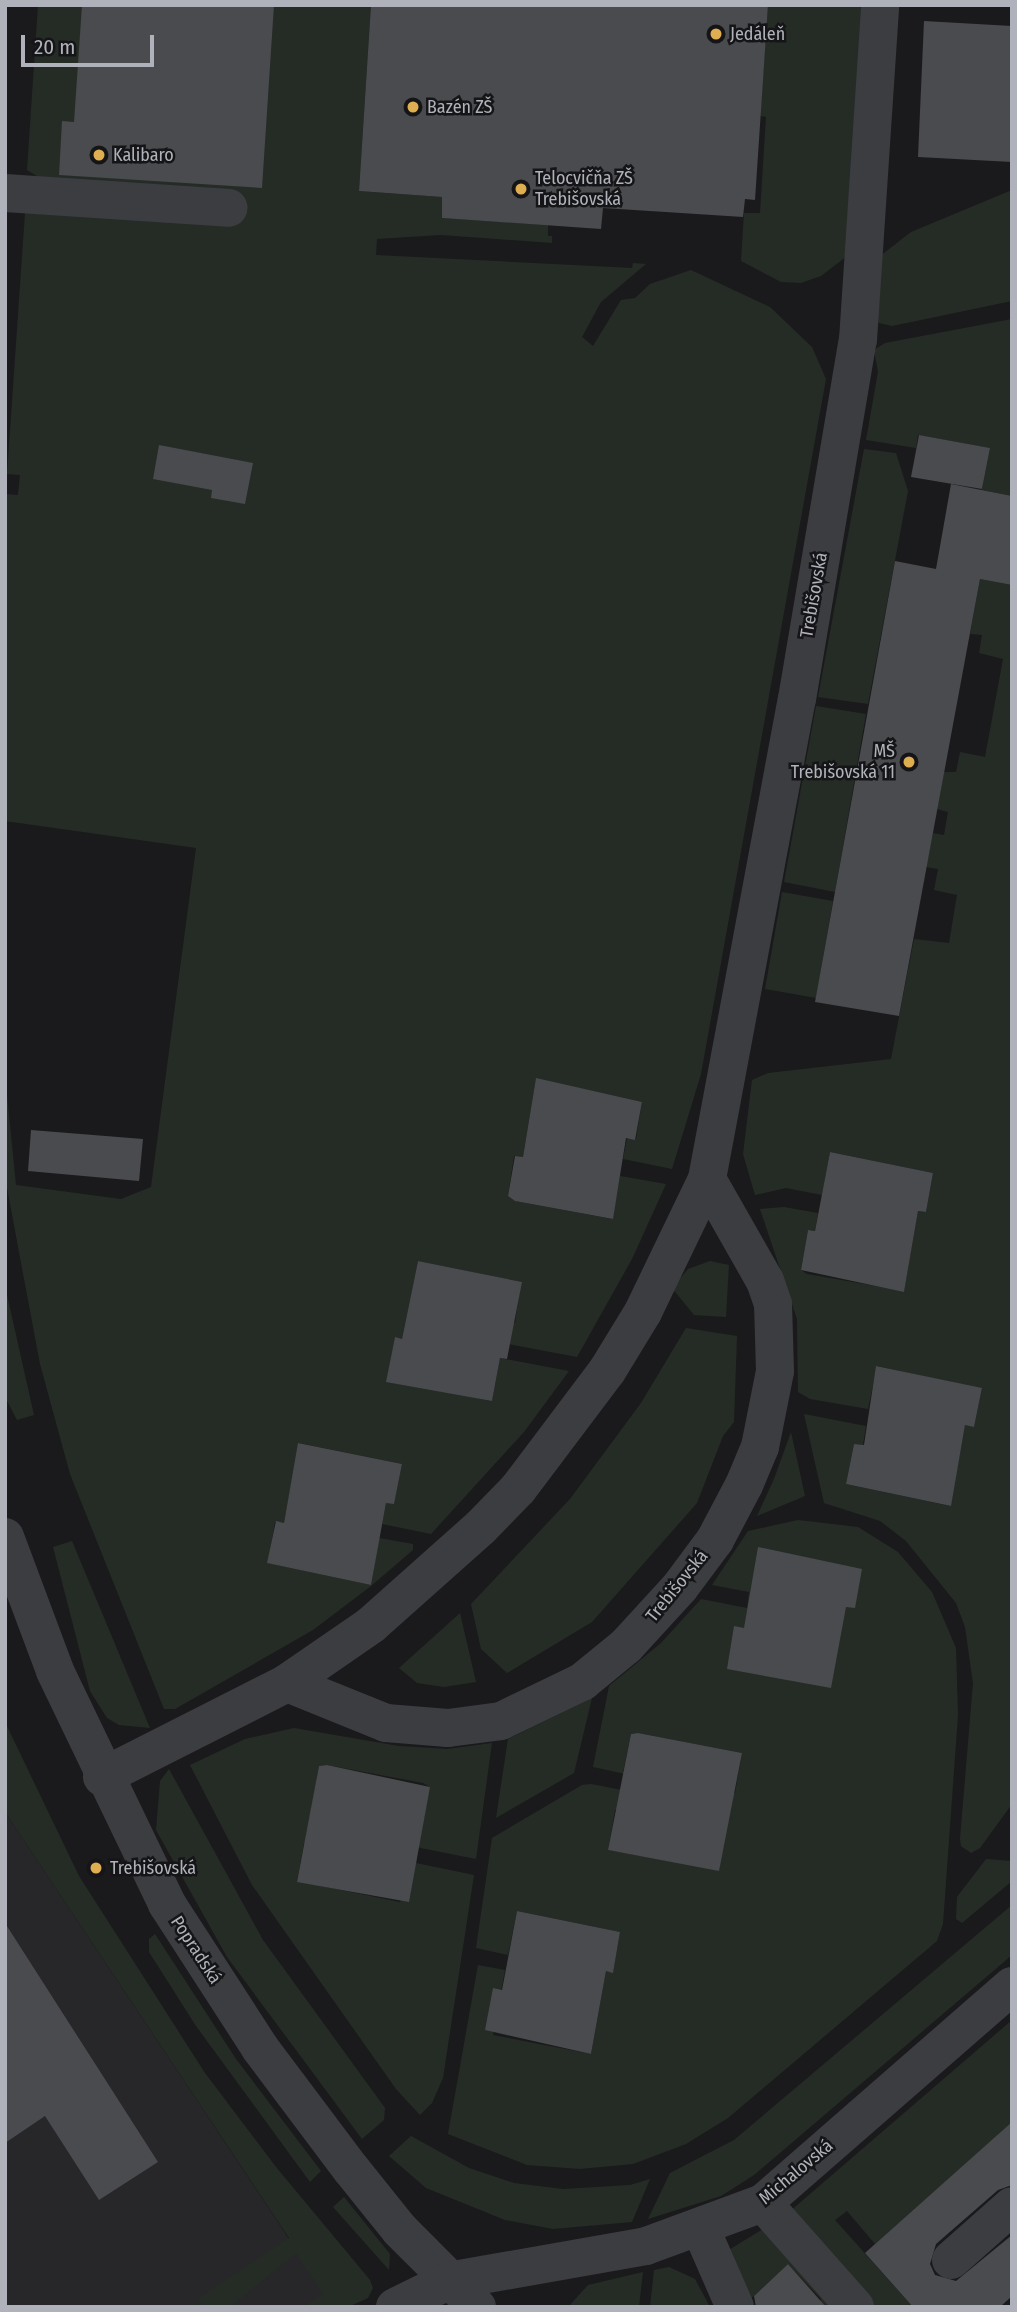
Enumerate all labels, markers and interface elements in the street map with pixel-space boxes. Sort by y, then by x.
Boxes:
scale bar [24,21,158,65]
place label: Jedáleň [730,23,785,45]
marker: Jedáleň [708,26,724,42]
text: 20 m [34,34,75,60]
place label: Bazén ZŠ [427,96,492,118]
marker: Bazén ZŠ [405,99,421,115]
place label: Kalibaro [113,144,174,166]
marker: Kalibaro [91,147,107,163]
place label: Telocvičňa ZŠ Trebišovská [535,168,633,210]
marker: Telocvičňa ZŠ Trebišovská [513,181,529,197]
street label: Trebišovská [796,551,832,639]
place label: MŠ Trebišovská 11 [791,741,895,784]
marker: MŠ Trebišovská 11 [901,754,917,770]
street label: Trebišovská [641,1546,713,1626]
place label: Trebišovská [110,1857,196,1879]
marker: Trebišovská [88,1860,104,1876]
street label: Popradská [166,1912,226,1988]
street label: Michalovská [755,2135,837,2209]

